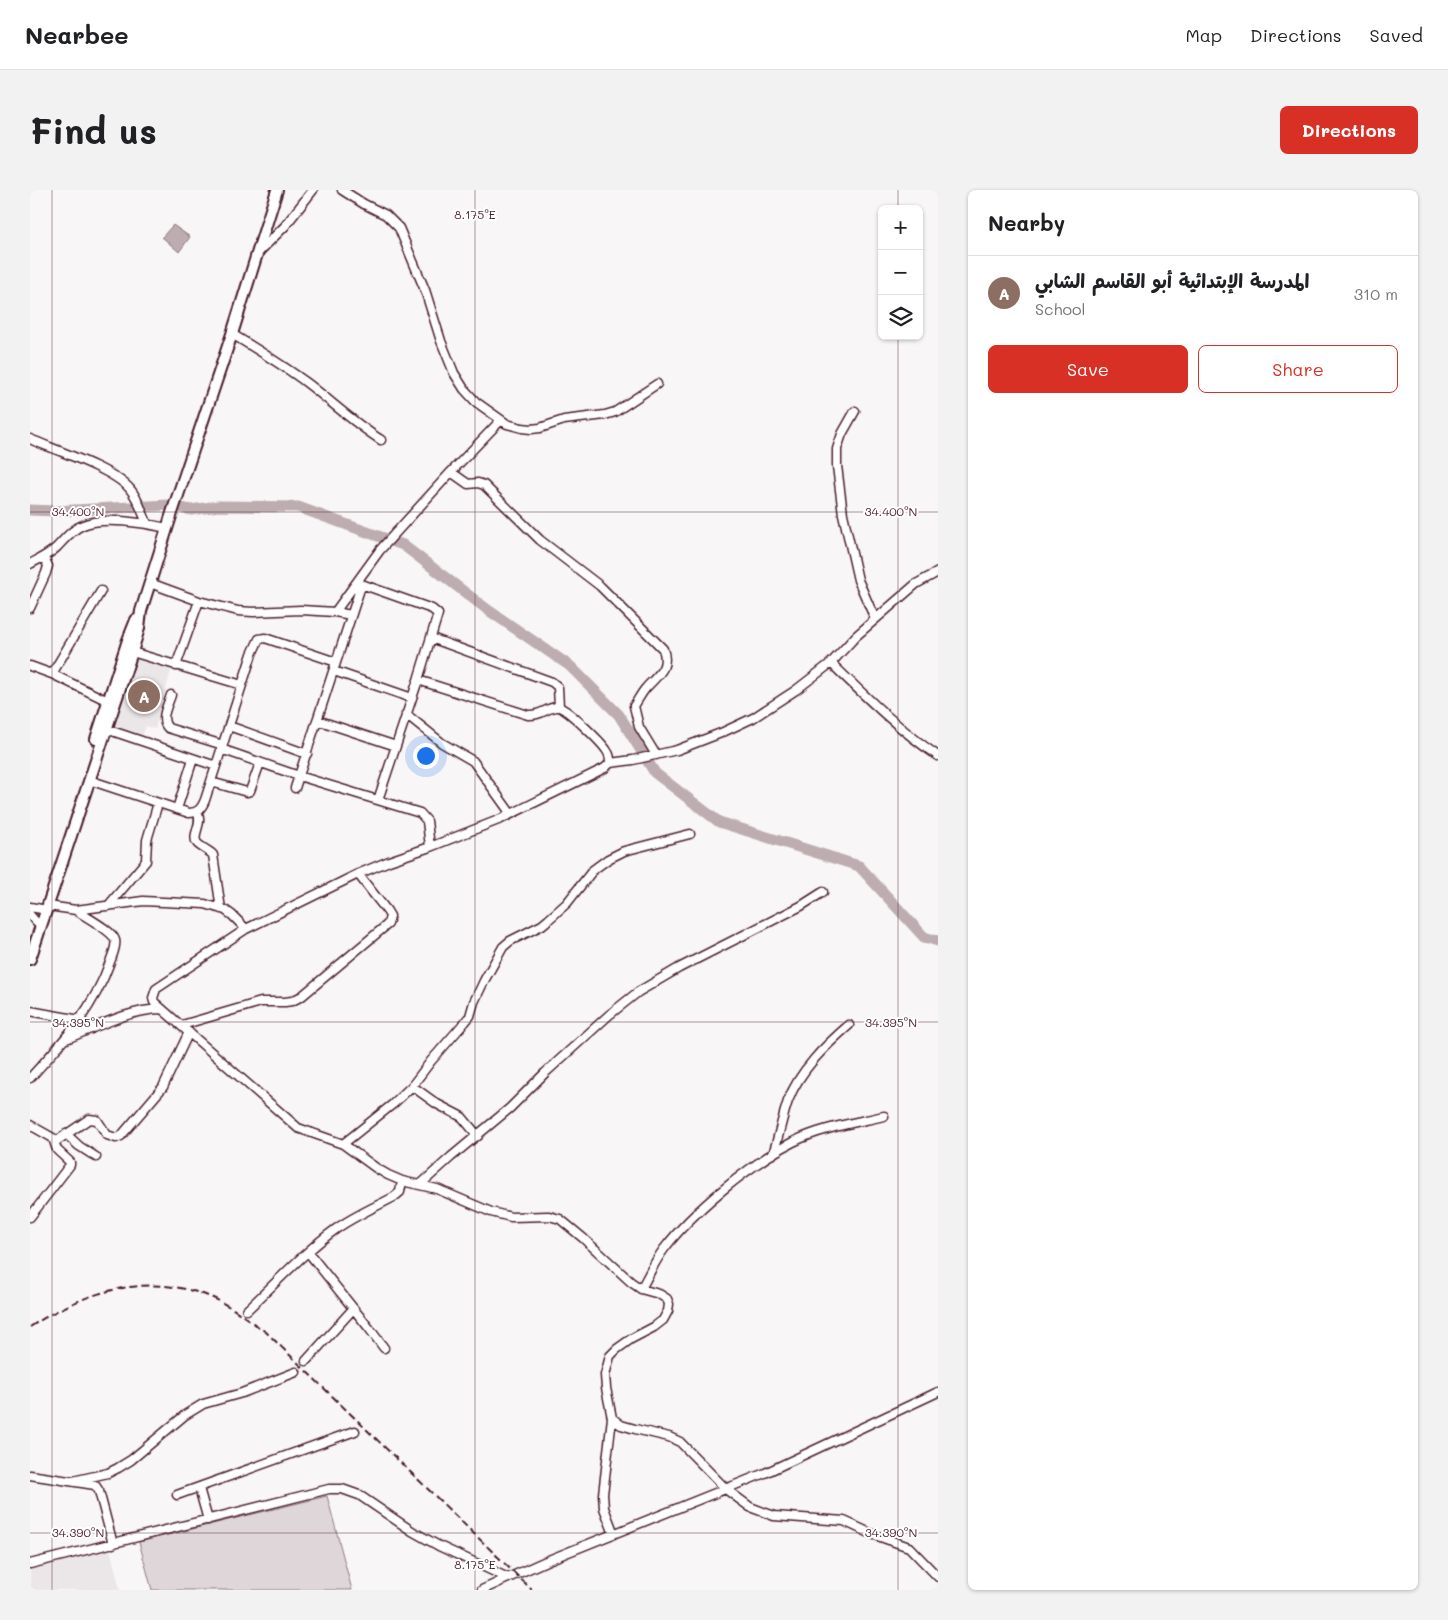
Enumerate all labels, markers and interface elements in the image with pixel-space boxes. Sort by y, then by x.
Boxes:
text: Nearbee [25,19,129,50]
text: Map [1185,23,1222,47]
text: Directions [1250,23,1342,47]
text: Saved [1370,23,1423,47]
button: Directions [1280,106,1418,154]
text: Find us [30,107,157,153]
map controls [878,205,923,340]
button: + [878,205,923,250]
text: 8.175°E [454,206,496,222]
text: Nearby [988,209,1065,236]
button: − [878,250,923,295]
text: المدرسة الإبتدائية أبو القاسم الشابي [1035,268,1309,293]
text: A [998,283,1010,304]
text: 310 m [1354,283,1398,304]
button: layers [878,295,923,340]
text: School [1035,298,1085,319]
button: Save [988,345,1188,393]
button: Share [1198,345,1398,393]
text: 34.400°N [52,503,104,519]
text: 34.400°N [865,503,917,519]
pin: A [128,677,160,715]
your location [413,743,439,769]
text: 34.395°N [52,1014,104,1030]
text: 34.395°N [865,1014,917,1030]
text: 34.390°N [52,1524,104,1540]
text: 34.390°N [865,1524,917,1540]
text: 8.175°E [454,1556,496,1572]

